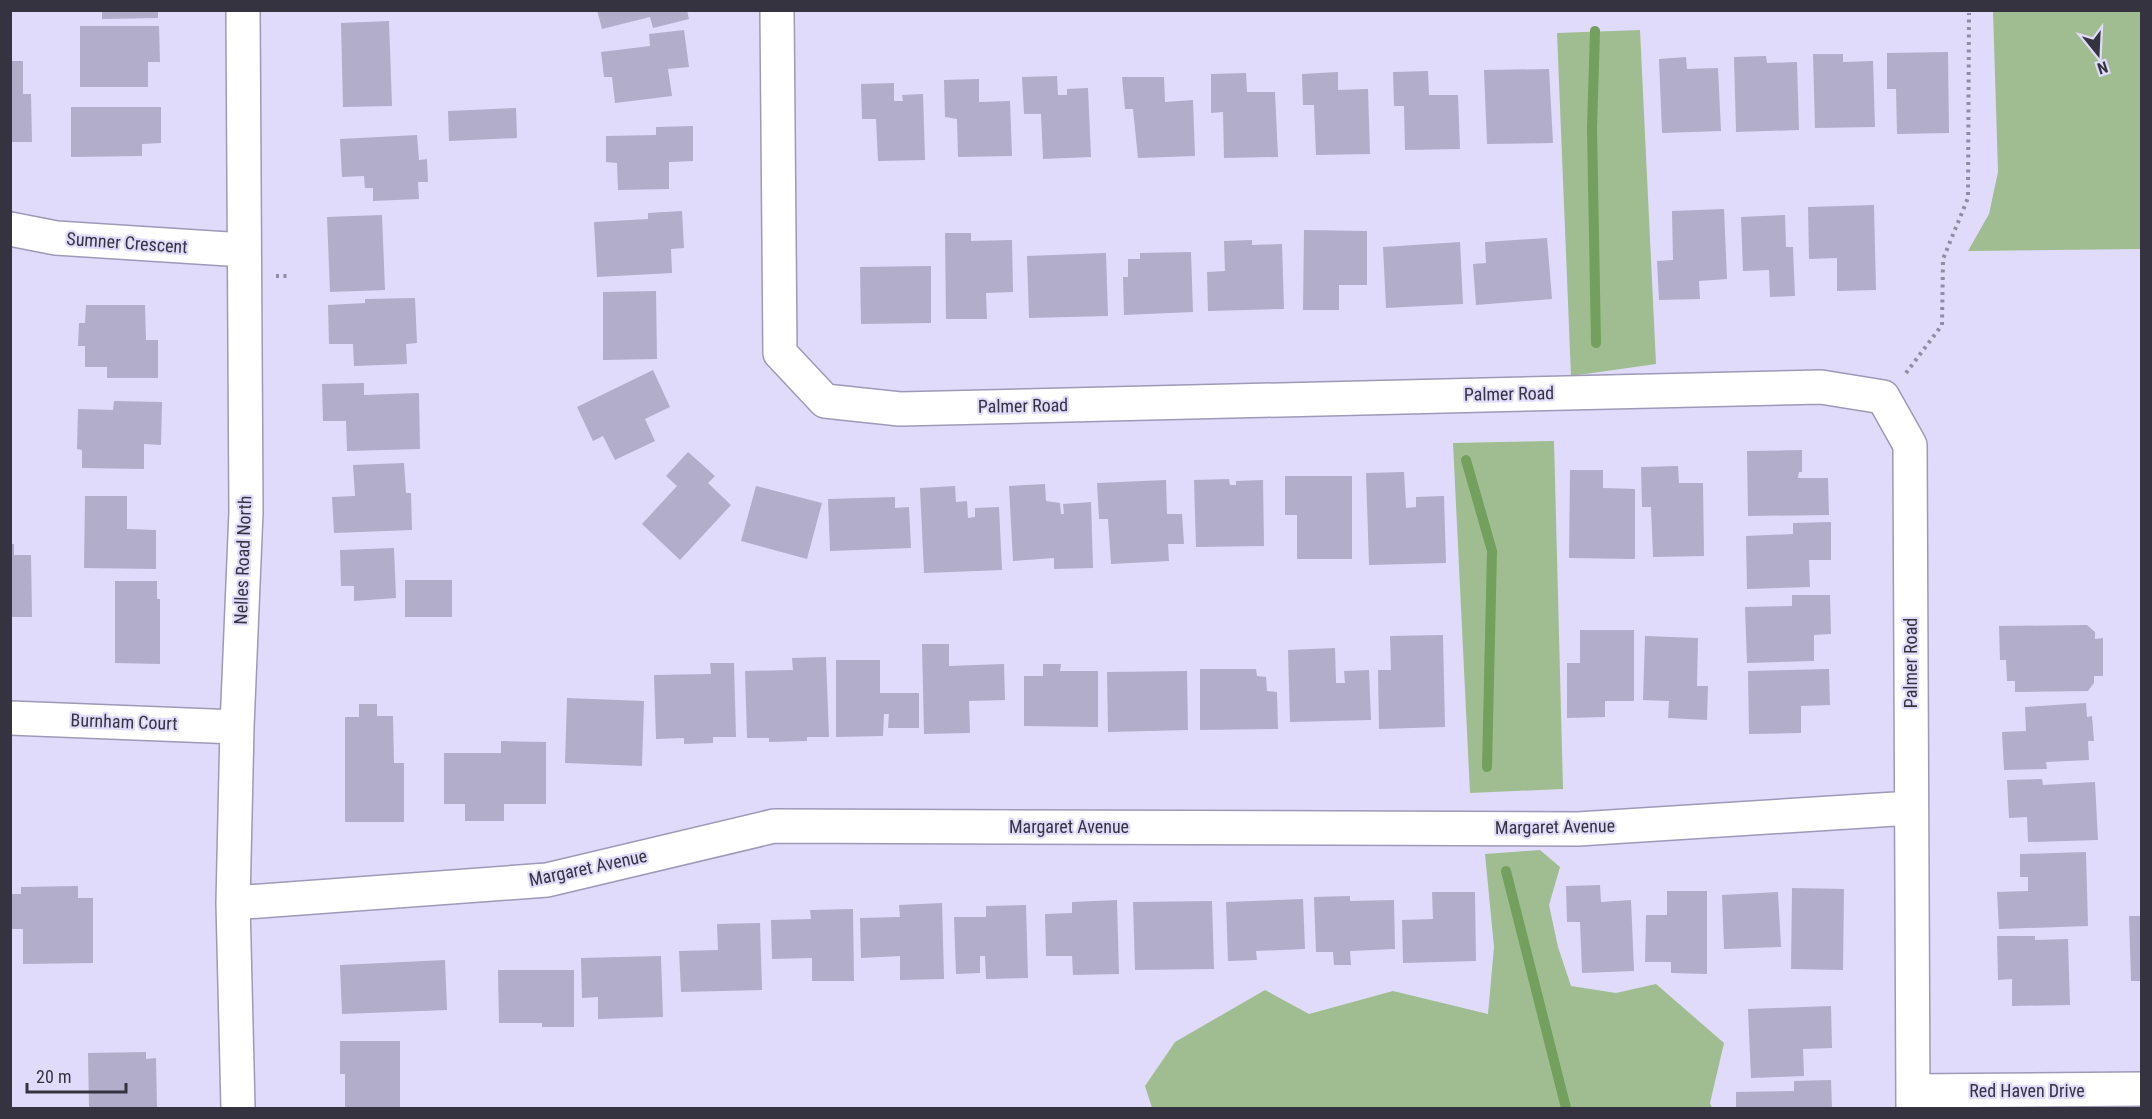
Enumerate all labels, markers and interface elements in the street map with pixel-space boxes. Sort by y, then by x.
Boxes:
north arrow [2068,24,2128,84]
text: N [2095,57,2110,78]
street label: Sumner Crescent [66,228,188,257]
street label: Palmer Road [1464,382,1554,405]
street label: Palmer Road [978,394,1068,417]
street label: Nelles Road North [230,495,255,625]
street label: Palmer Road [1900,618,1921,708]
street label: Burnham Court [70,709,178,734]
street label: Margaret Avenue [1495,815,1615,838]
street label: Margaret Avenue [1009,816,1129,837]
street label: Margaret Avenue [527,845,649,890]
scale bar [27,1056,126,1094]
text: 20 m [36,1066,71,1087]
street label: Red Haven Drive [1969,1080,2085,1101]

